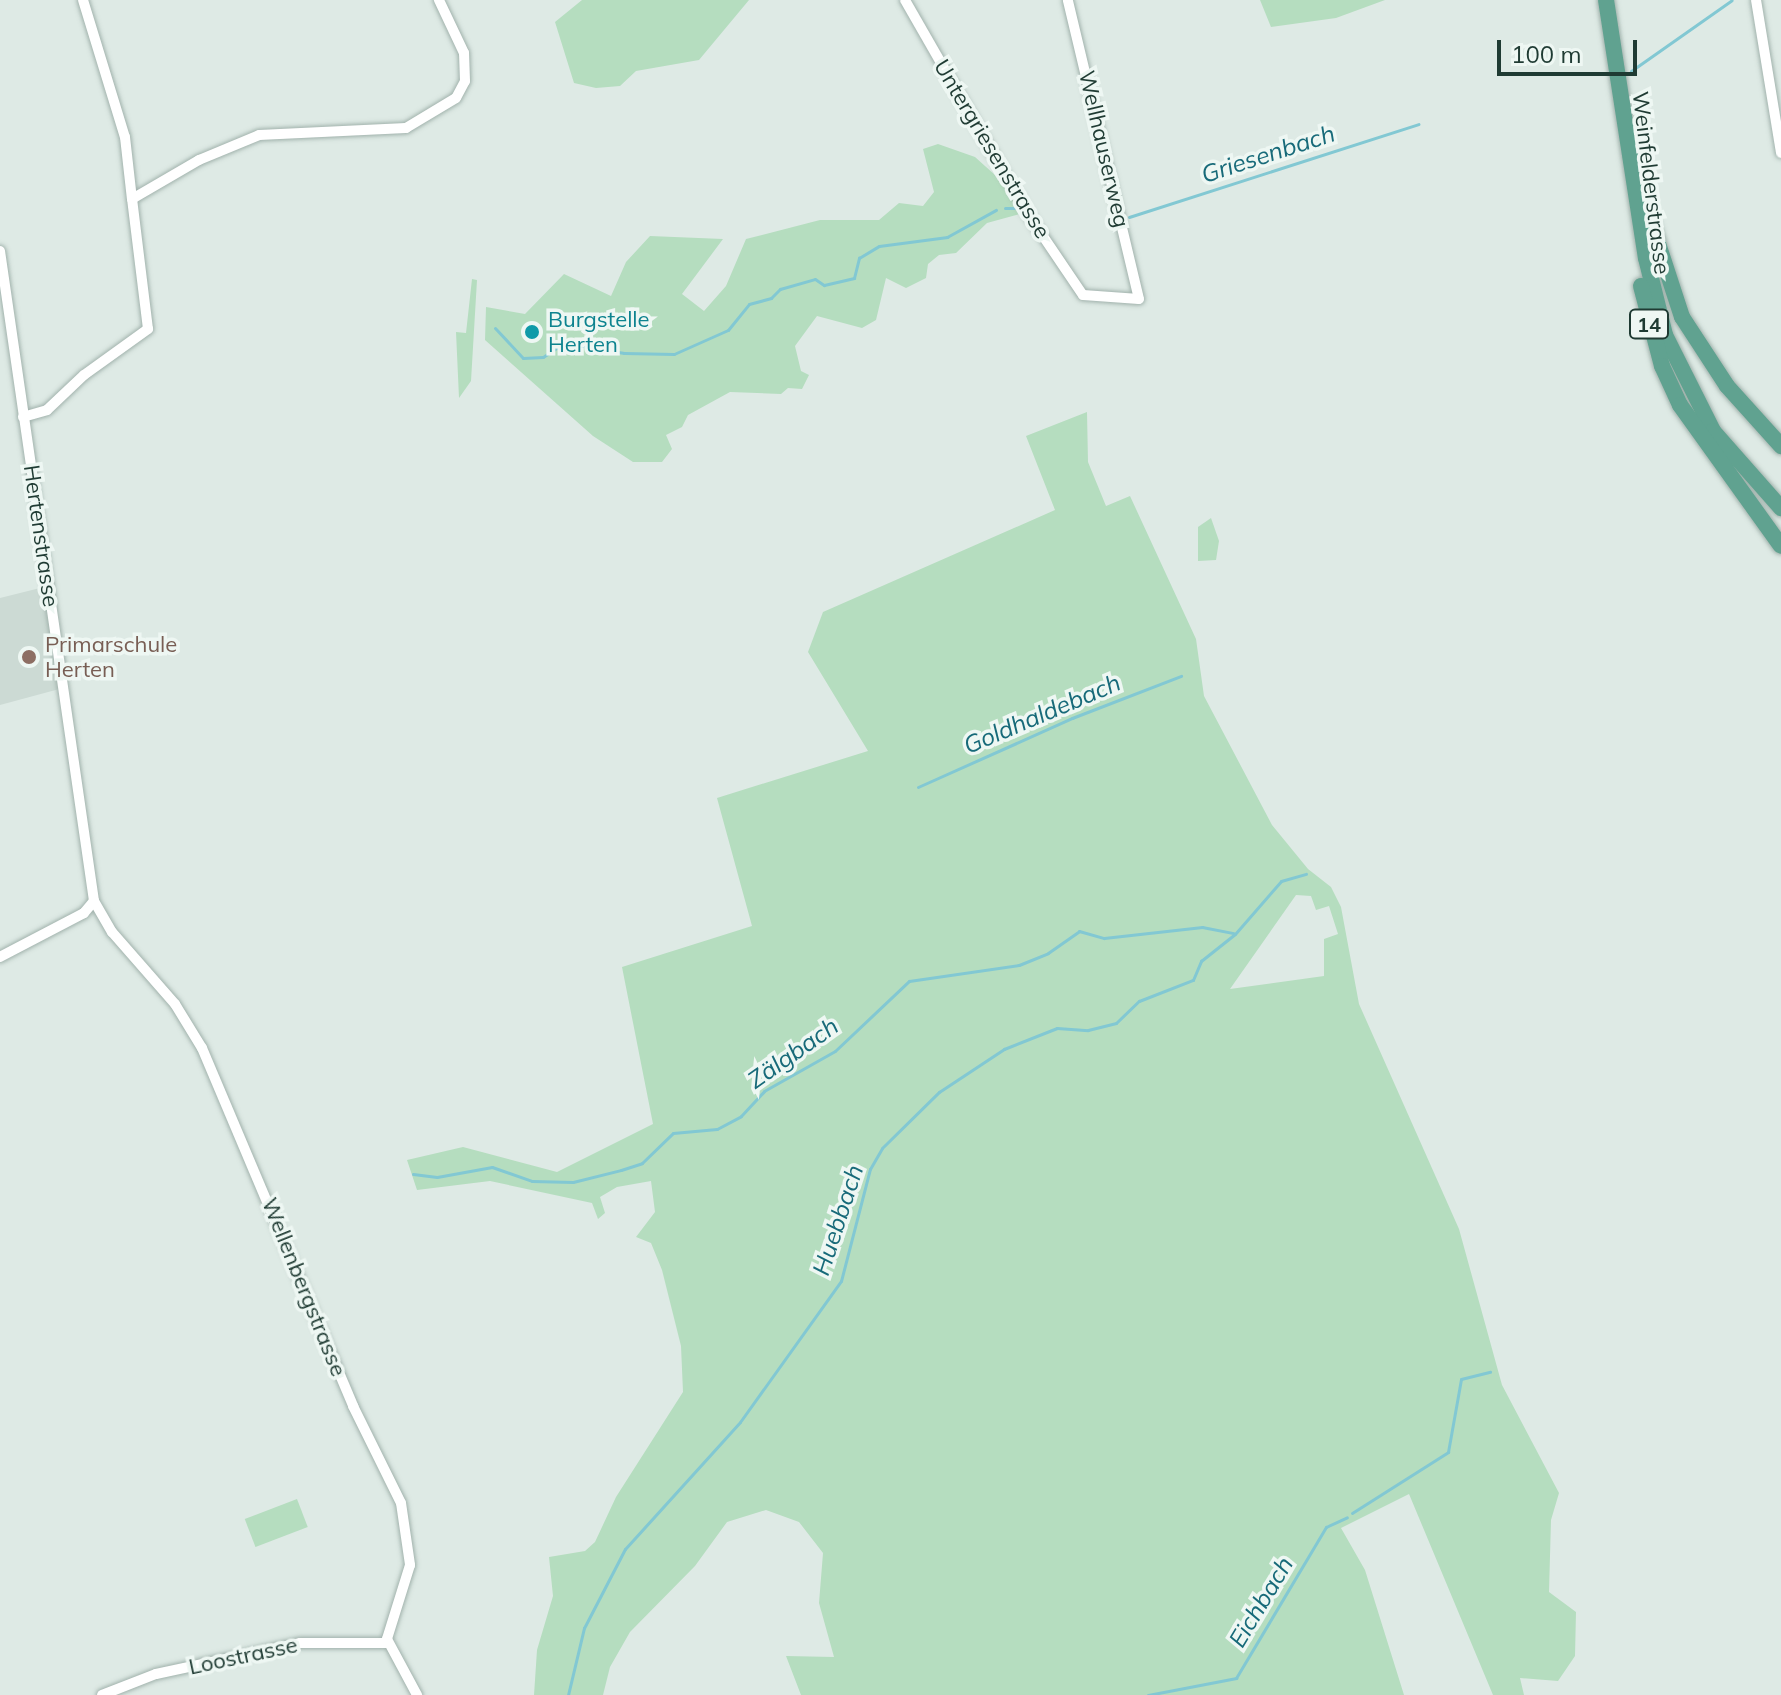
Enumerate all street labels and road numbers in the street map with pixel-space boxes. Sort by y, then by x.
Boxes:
street label: Untergriesenstrasse [928,55,1056,243]
street label: Wellhauserweg [1073,68,1135,230]
street label: Weinfelderstrasse [1627,90,1675,276]
road number: 14 [1629,308,1669,340]
street label: Hertenstrasse [18,463,64,609]
street label: Wellenbergstrasse [256,1194,352,1380]
street label: Loostrasse [186,1632,300,1680]

